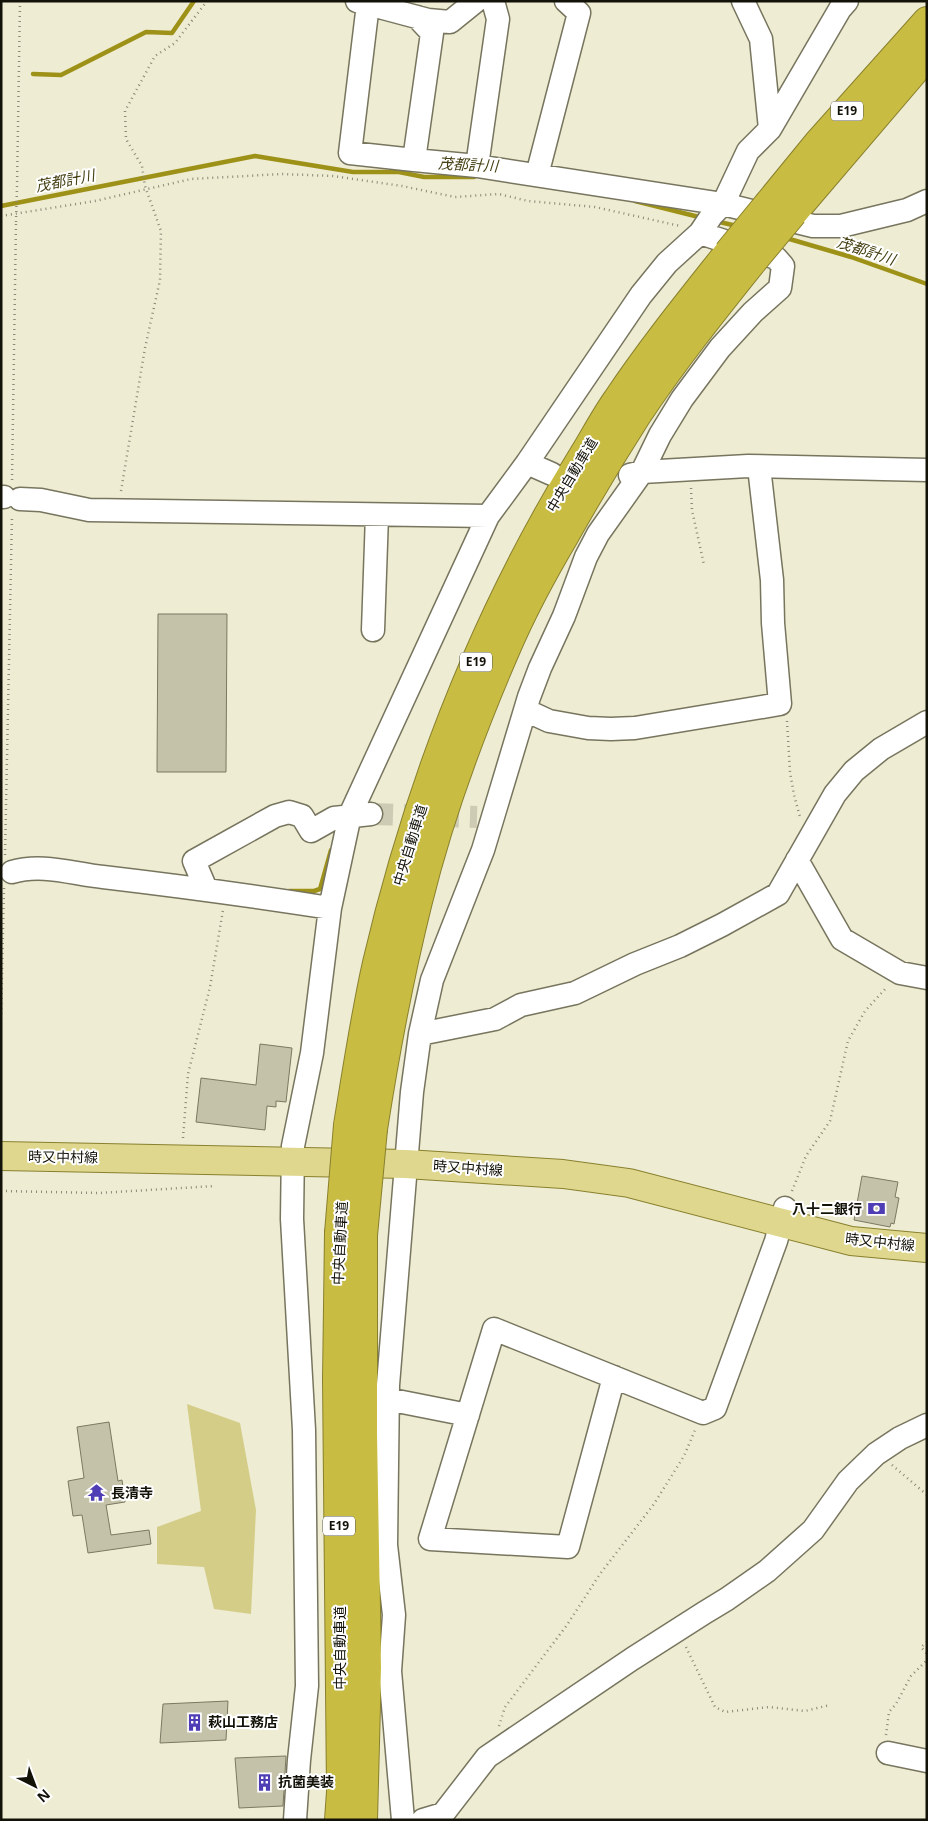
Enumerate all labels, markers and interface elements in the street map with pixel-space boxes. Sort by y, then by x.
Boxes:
road number: E19 [831,102,863,120]
water label: 茂都計川 [438,152,501,176]
water label: 茂都計川 [33,164,98,196]
water label: 茂都計川 [835,231,900,269]
street label: 中央自動車道 [542,434,601,516]
road number: E19 [460,652,492,672]
street label: 中央自動車道 [388,802,431,888]
street label: 時又中村線 [28,1146,98,1167]
street label: 時又中村線 [432,1156,504,1179]
place label: 八十二銀行 [792,1199,862,1218]
bank icon: 八十二銀行 [866,1199,886,1219]
street label: 中央自動車道 [328,1201,351,1285]
street label: 時又中村線 [844,1228,916,1255]
temple icon: 長清寺 [87,1483,107,1503]
place label: 長清寺 [111,1483,153,1502]
road number: E19 [323,1516,355,1535]
street label: 中央自動車道 [330,1606,349,1690]
building icon: 萩山工務店 [184,1712,204,1732]
place label: 萩山工務店 [208,1712,278,1731]
north arrow [10,1761,60,1811]
building icon: 抗菌美装 [254,1772,274,1792]
place label: 抗菌美装 [278,1772,334,1791]
text: N [33,1785,55,1807]

